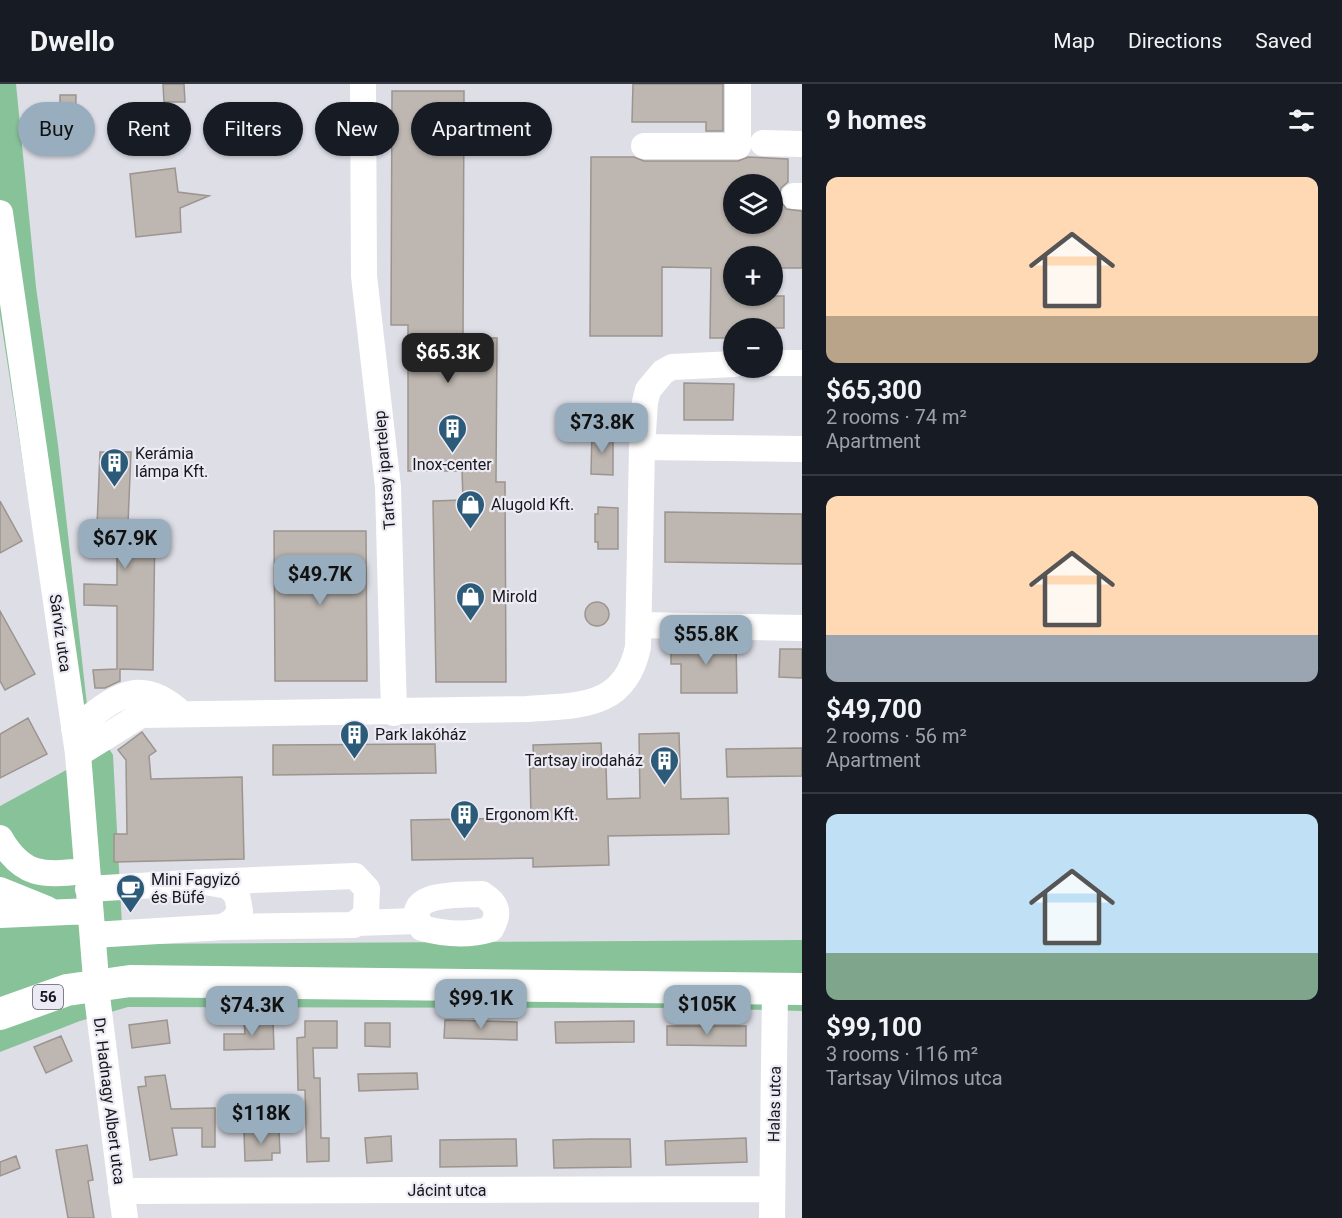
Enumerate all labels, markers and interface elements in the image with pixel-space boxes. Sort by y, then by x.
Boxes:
text: Dwello [30,25,115,58]
text: Map [1053,29,1095,53]
text: Directions [1128,29,1222,53]
text: Saved [1255,29,1312,53]
chip: Buy [18,102,95,156]
chip: Rent [107,102,191,156]
chip: Filters [203,102,303,156]
chip: New [315,102,399,156]
chip: Apartment [411,102,552,156]
icon: filters [1285,104,1318,137]
text: 9 homes [826,105,927,135]
map controls [723,174,783,378]
button: layers [723,174,783,234]
icon: home [1018,216,1126,324]
button: + [723,246,783,306]
button: − [723,318,783,378]
pin: $65.3K [399,333,497,384]
text: $65.3K [416,340,480,364]
text: $65,300 [826,375,922,405]
pin: $73.8K [553,403,651,454]
text: 2 rooms · 74 m² [826,405,967,429]
street label: Tartsay ipartelep [370,410,399,530]
text: $73.8K [570,410,634,434]
building icon: Inox-center [436,412,468,454]
text: Apartment [826,429,921,453]
place label: Kerámia lámpa Kft. [135,444,208,481]
building icon: Kerámia lámpa Kft. [98,446,130,488]
place label: Inox-center [412,455,492,474]
shop icon: Alugold Kft. [454,488,486,530]
place label: Alugold Kft. [491,495,574,514]
pin: $67.9K [76,519,174,570]
text: $67.9K [93,526,157,550]
icon: home [1018,535,1126,643]
pin: $49.7K [271,555,369,606]
text: $49.7K [288,562,352,586]
shop icon: Mirold [455,580,487,622]
place label: Mirold [492,587,537,606]
street label: Sárvíz utca [46,593,75,673]
pin: $55.8K [657,615,755,666]
text: $55.8K [674,622,738,646]
text: $49,700 [826,694,922,724]
building icon: Park lakóház [338,718,370,760]
text: 2 rooms · 56 m² [826,724,967,748]
place label: Park lakóház [375,725,467,744]
building icon: Tartsay irodaház [648,744,680,786]
text: Apartment [826,748,921,772]
place label: Tartsay irodaház [525,751,643,770]
building icon: Ergonom Kft. [448,798,480,840]
place label: Ergonom Kft. [485,805,579,824]
icon: home [1018,853,1126,961]
place label: Mini Fagyizó és Büfé [151,870,240,907]
cafe icon: Mini Fagyizó és Büfé [114,872,146,914]
pin: $99.1K [432,979,530,1030]
road number: 56 [33,985,63,1009]
pin: $105K [665,985,749,1036]
pin: $74.3K [203,986,301,1037]
text: $99.1K [449,986,513,1010]
text: $105K [678,992,736,1016]
text: $74.3K [220,993,284,1017]
text: $99,100 [826,1012,922,1042]
street label: Dr. Hadnagy Albert utca [90,1016,129,1186]
text: 3 rooms · 116 m² [826,1042,978,1066]
street label: Halas utca [764,1066,785,1142]
text: Tartsay Vilmos utca [826,1066,1003,1090]
pin: $118K [219,1094,303,1145]
text: $118K [232,1101,290,1125]
street label: Jácint utca [408,1181,486,1200]

